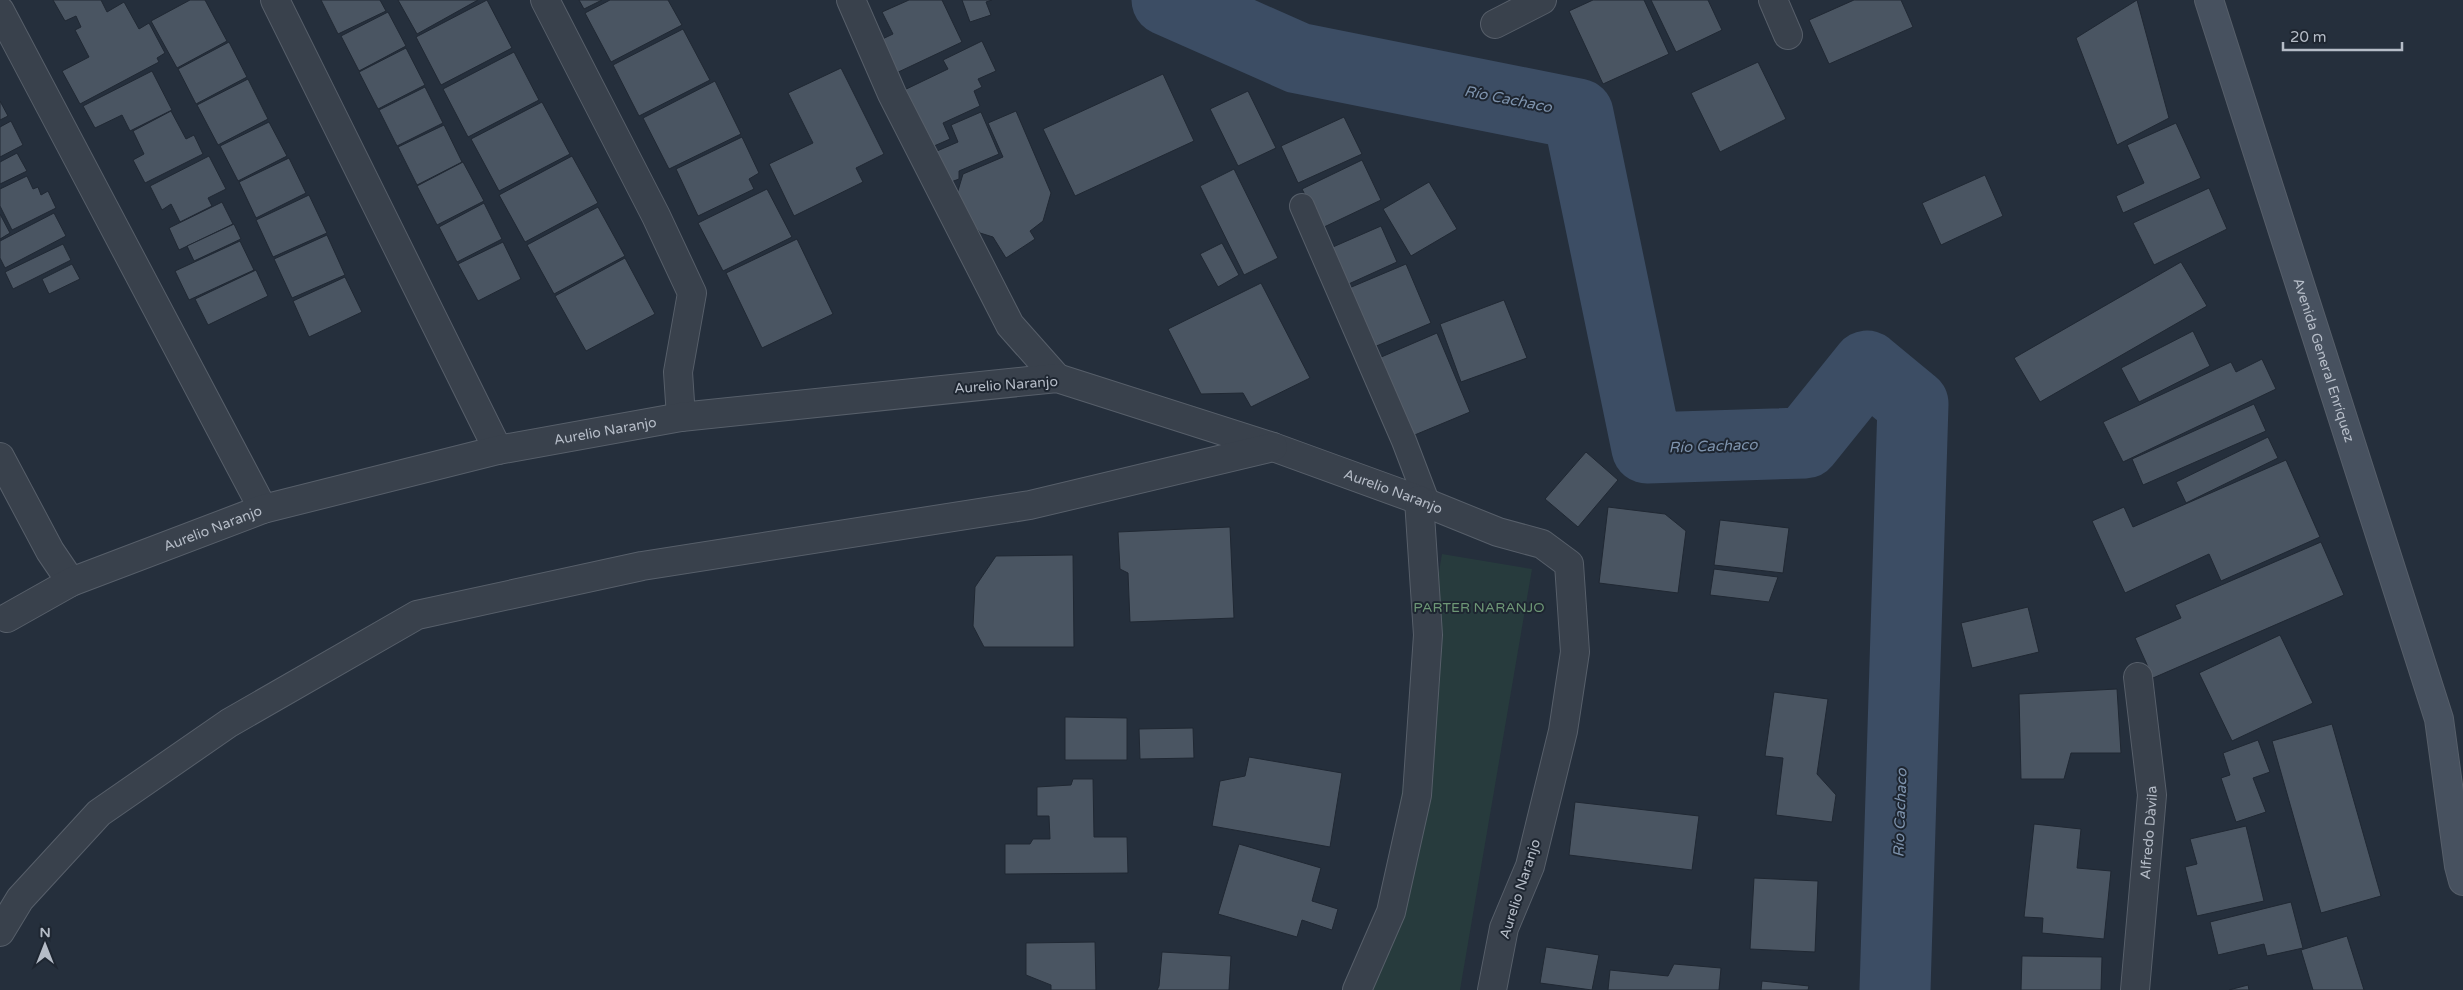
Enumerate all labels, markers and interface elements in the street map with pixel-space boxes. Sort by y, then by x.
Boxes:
scale bar [2283,20,2402,52]
text: 20 m [2290,28,2327,46]
water label: Río Cachaco [1463,82,1554,116]
street label: Avenida General Enríquez [2290,276,2358,444]
street label: Aurelio Naranjo [954,373,1058,397]
street label: Aurelio Naranjo [552,413,658,448]
water label: Río Cachaco [1668,435,1759,457]
street label: Aurelio Naranjo [1342,465,1445,517]
street label: Aurelio Naranjo [161,502,264,555]
park label: PARTER NARANJO [1413,599,1545,616]
water label: Río Cachaco [1889,767,1911,858]
street label: Alfredo Dàvila [2136,785,2161,880]
street label: Aurelio Naranjo [1496,837,1544,941]
north arrow [20,920,70,970]
text: N [39,924,51,941]

